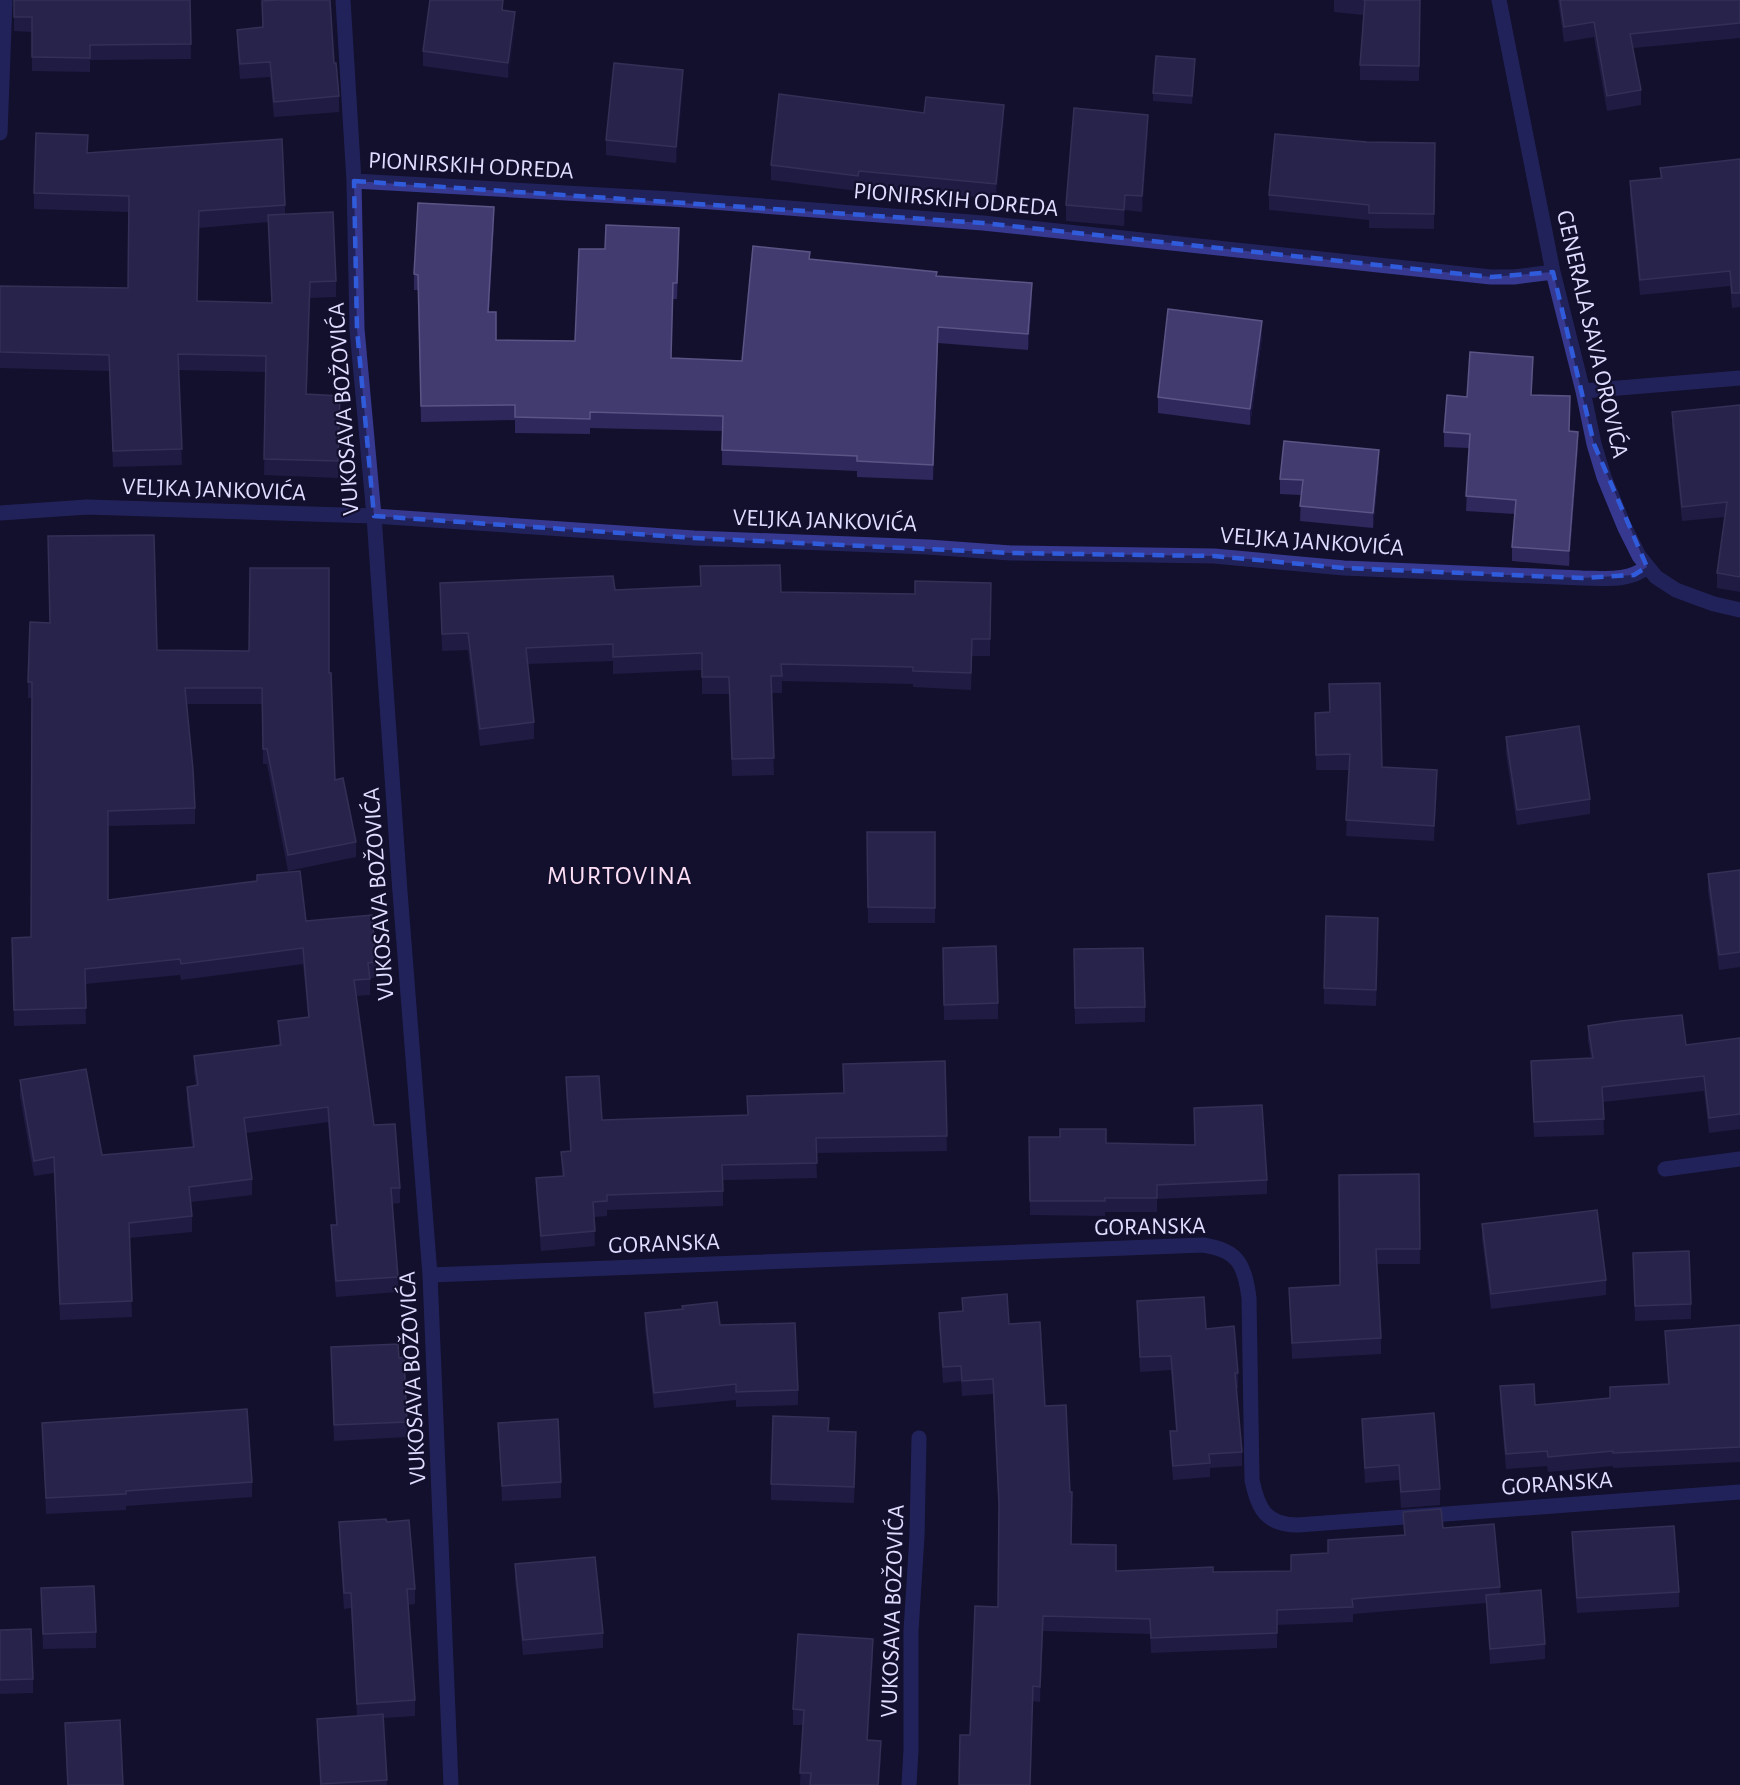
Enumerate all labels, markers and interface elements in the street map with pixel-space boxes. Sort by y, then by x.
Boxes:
street label: PIONIRSKIH ODREDA [368,149,574,183]
street label: PIONIRSKIH ODREDA [852,179,1060,221]
street label: GENERALA SAVA OROVIĆA [1552,208,1634,461]
street label: VUKOSAVA BOŽOVIĆA [323,301,363,516]
street label: VELJKA JANKOVIĆA [121,473,307,505]
street label: VELJKA JANKOVIĆA [732,504,918,536]
street label: VELJKA JANKOVIĆA [1219,522,1405,560]
street label: VUKOSAVA BOŽOVIĆA [358,786,398,1001]
district label: MURTOVINA [547,863,693,889]
street label: GORANSKA [1094,1214,1206,1240]
street label: GORANSKA [608,1230,720,1258]
street label: VUKOSAVA BOŽOVIĆA [393,1271,431,1485]
street label: GORANSKA [1501,1468,1614,1500]
street label: VUKOSAVA BOŽOVIĆA [875,1504,909,1718]

